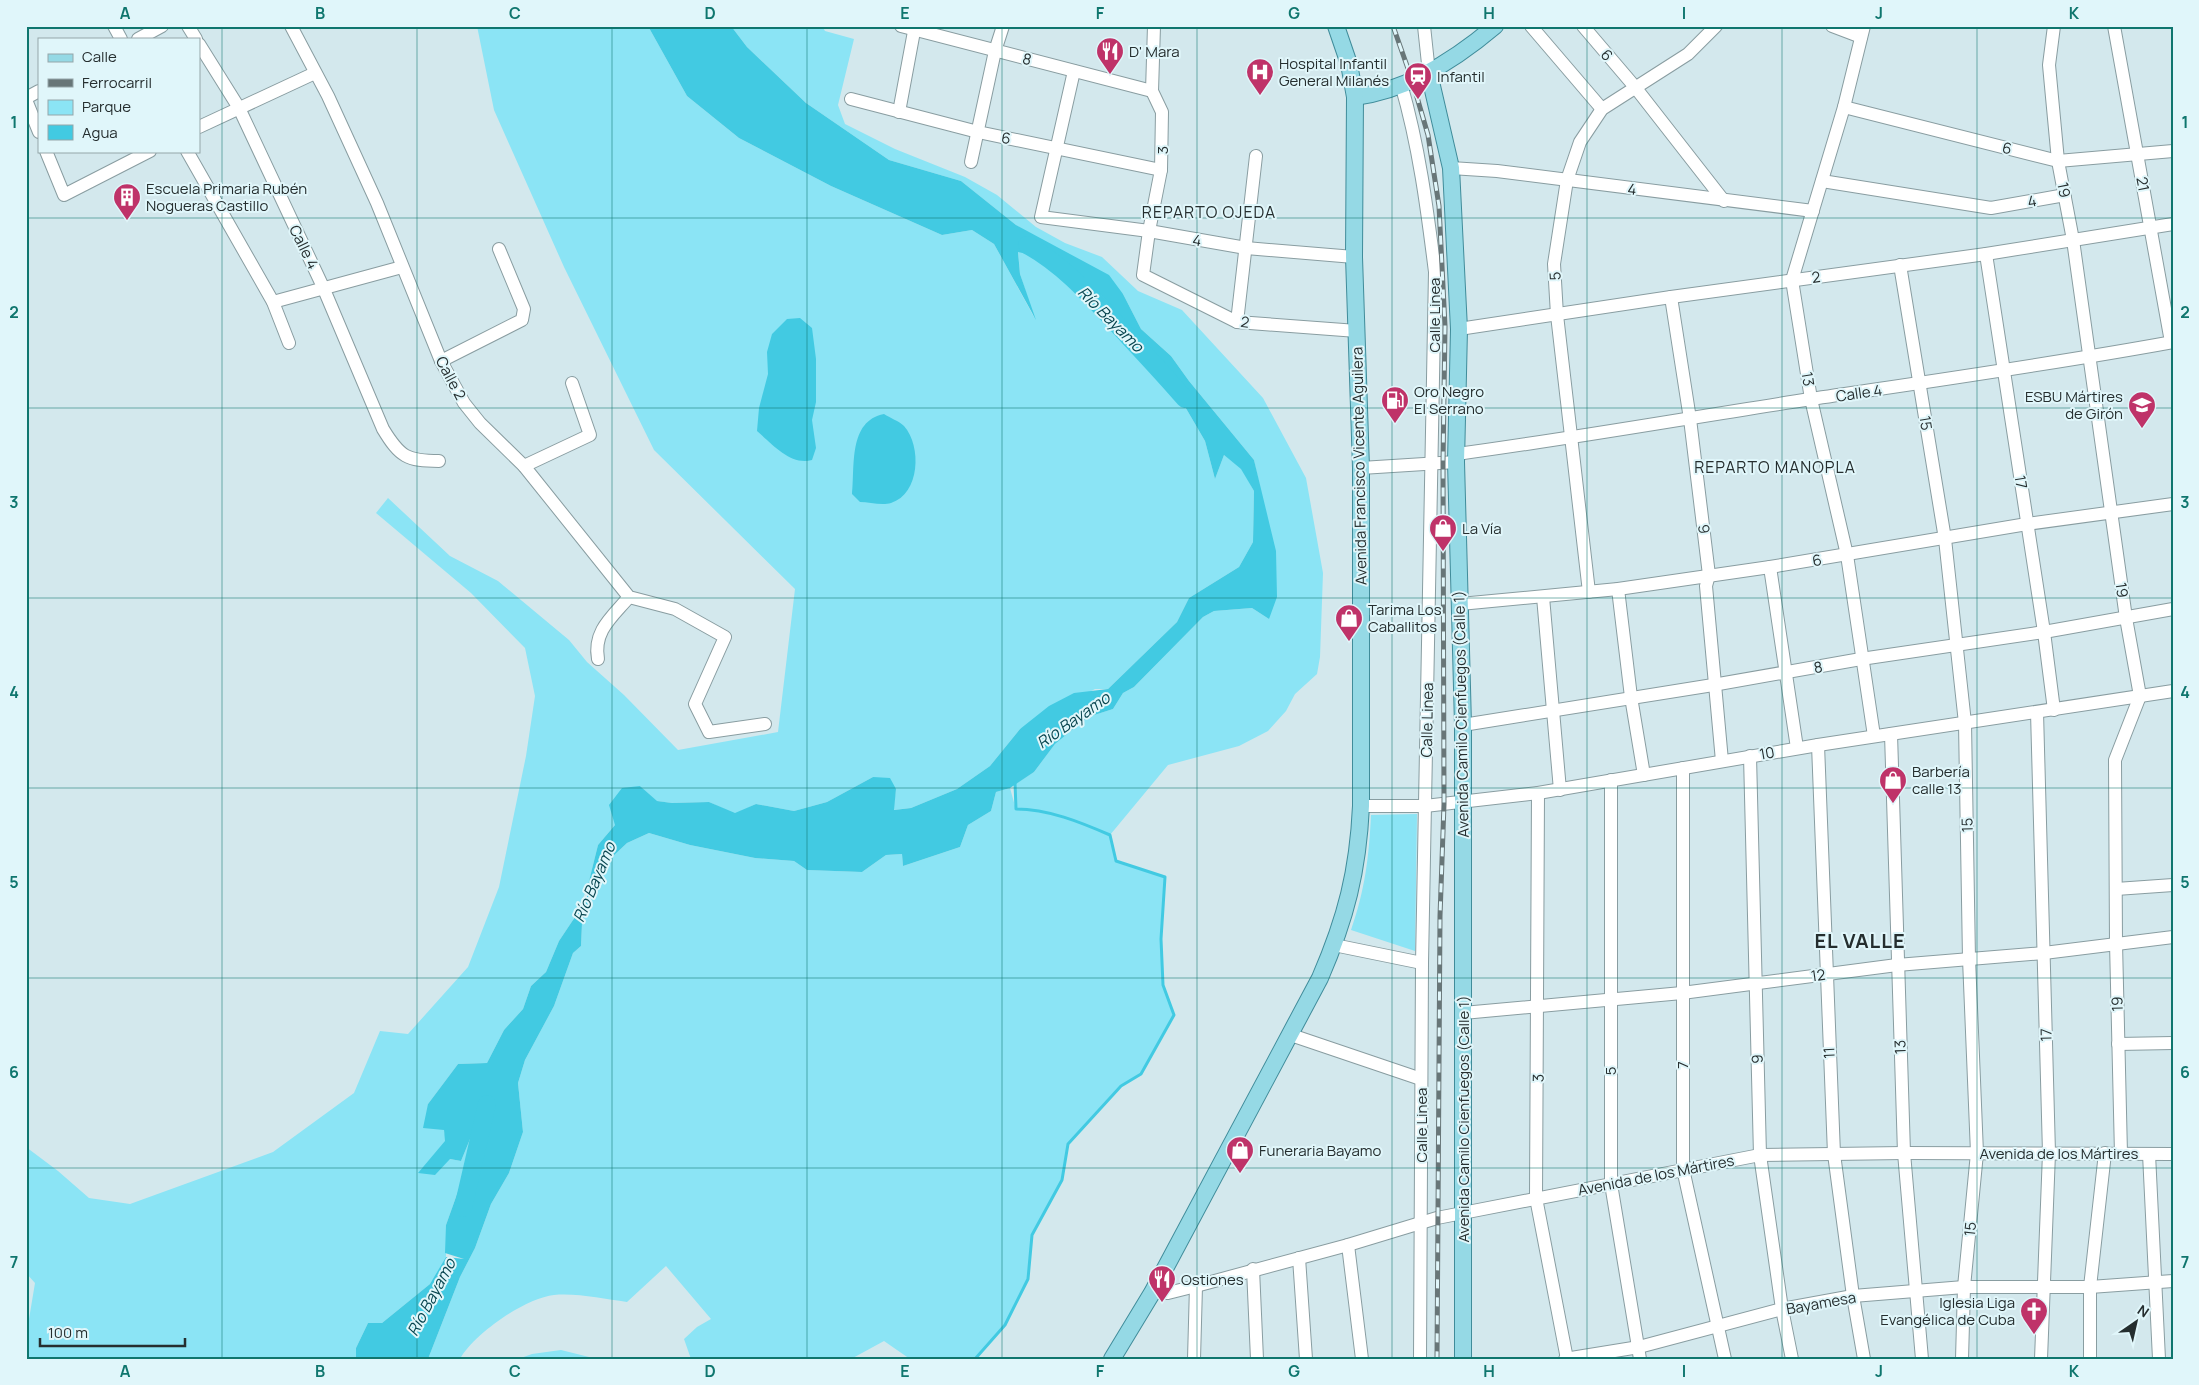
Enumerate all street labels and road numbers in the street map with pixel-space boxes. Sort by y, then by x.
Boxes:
street label: 6 [1596,45,1618,65]
street label: 8 [1020,48,1034,70]
street label: 6 [999,127,1013,149]
street label: 6 [2000,137,2014,159]
street label: 3 [1152,146,1173,154]
street label: 21 [2131,175,2155,193]
street label: 4 [1626,178,1638,200]
street label: 19 [2052,181,2076,199]
street label: 4 [2026,190,2038,212]
street label: Calle 4 [284,221,324,273]
street label: 4 [1191,229,1203,251]
street label: 2 [1810,266,1822,288]
street label: 5 [1544,271,1566,281]
street label: Calle Linea [1424,278,1445,352]
street label: 2 [1239,311,1251,333]
street label: Avenida Francisco Vicente Aguilera [1346,347,1372,585]
street label: Calle 2 [431,353,471,403]
street label: 13 [1797,370,1819,388]
street label: Calle 4 [1834,379,1884,407]
street label: 15 [1914,414,1938,432]
street label: 17 [2010,474,2032,490]
street label: 9 [1693,523,1715,535]
street label: 6 [1811,549,1823,571]
street label: 19 [2111,581,2133,599]
street label: Avenida Camilo Cienfuegos (Calle 1) [1448,590,1474,838]
street label: 8 [1812,656,1824,678]
street label: Calle Linea [1416,682,1438,758]
street label: 10 [1758,741,1776,765]
street label: 15 [1956,818,1978,832]
street label: 12 [1809,964,1827,986]
street label: Avenida Camilo Cienfuegos (Calle 1) [1453,995,1474,1243]
street label: 19 [2106,996,2128,1012]
street label: 17 [2035,1028,2057,1042]
street label: 13 [1889,1040,1911,1054]
street label: 11 [1818,1047,1840,1059]
street label: 9 [1746,1054,1768,1064]
street label: 7 [1672,1061,1693,1069]
street label: 5 [1600,1067,1621,1075]
street label: 3 [1527,1074,1549,1082]
street label: Calle Linea [1411,1088,1432,1162]
street label: Avenida de los Mártires [1980,1143,2139,1164]
street label: Avenida de los Mártires [1576,1150,1736,1200]
street label: 15 [1959,1221,1981,1237]
street label: Bayamesa [1784,1287,1858,1319]

